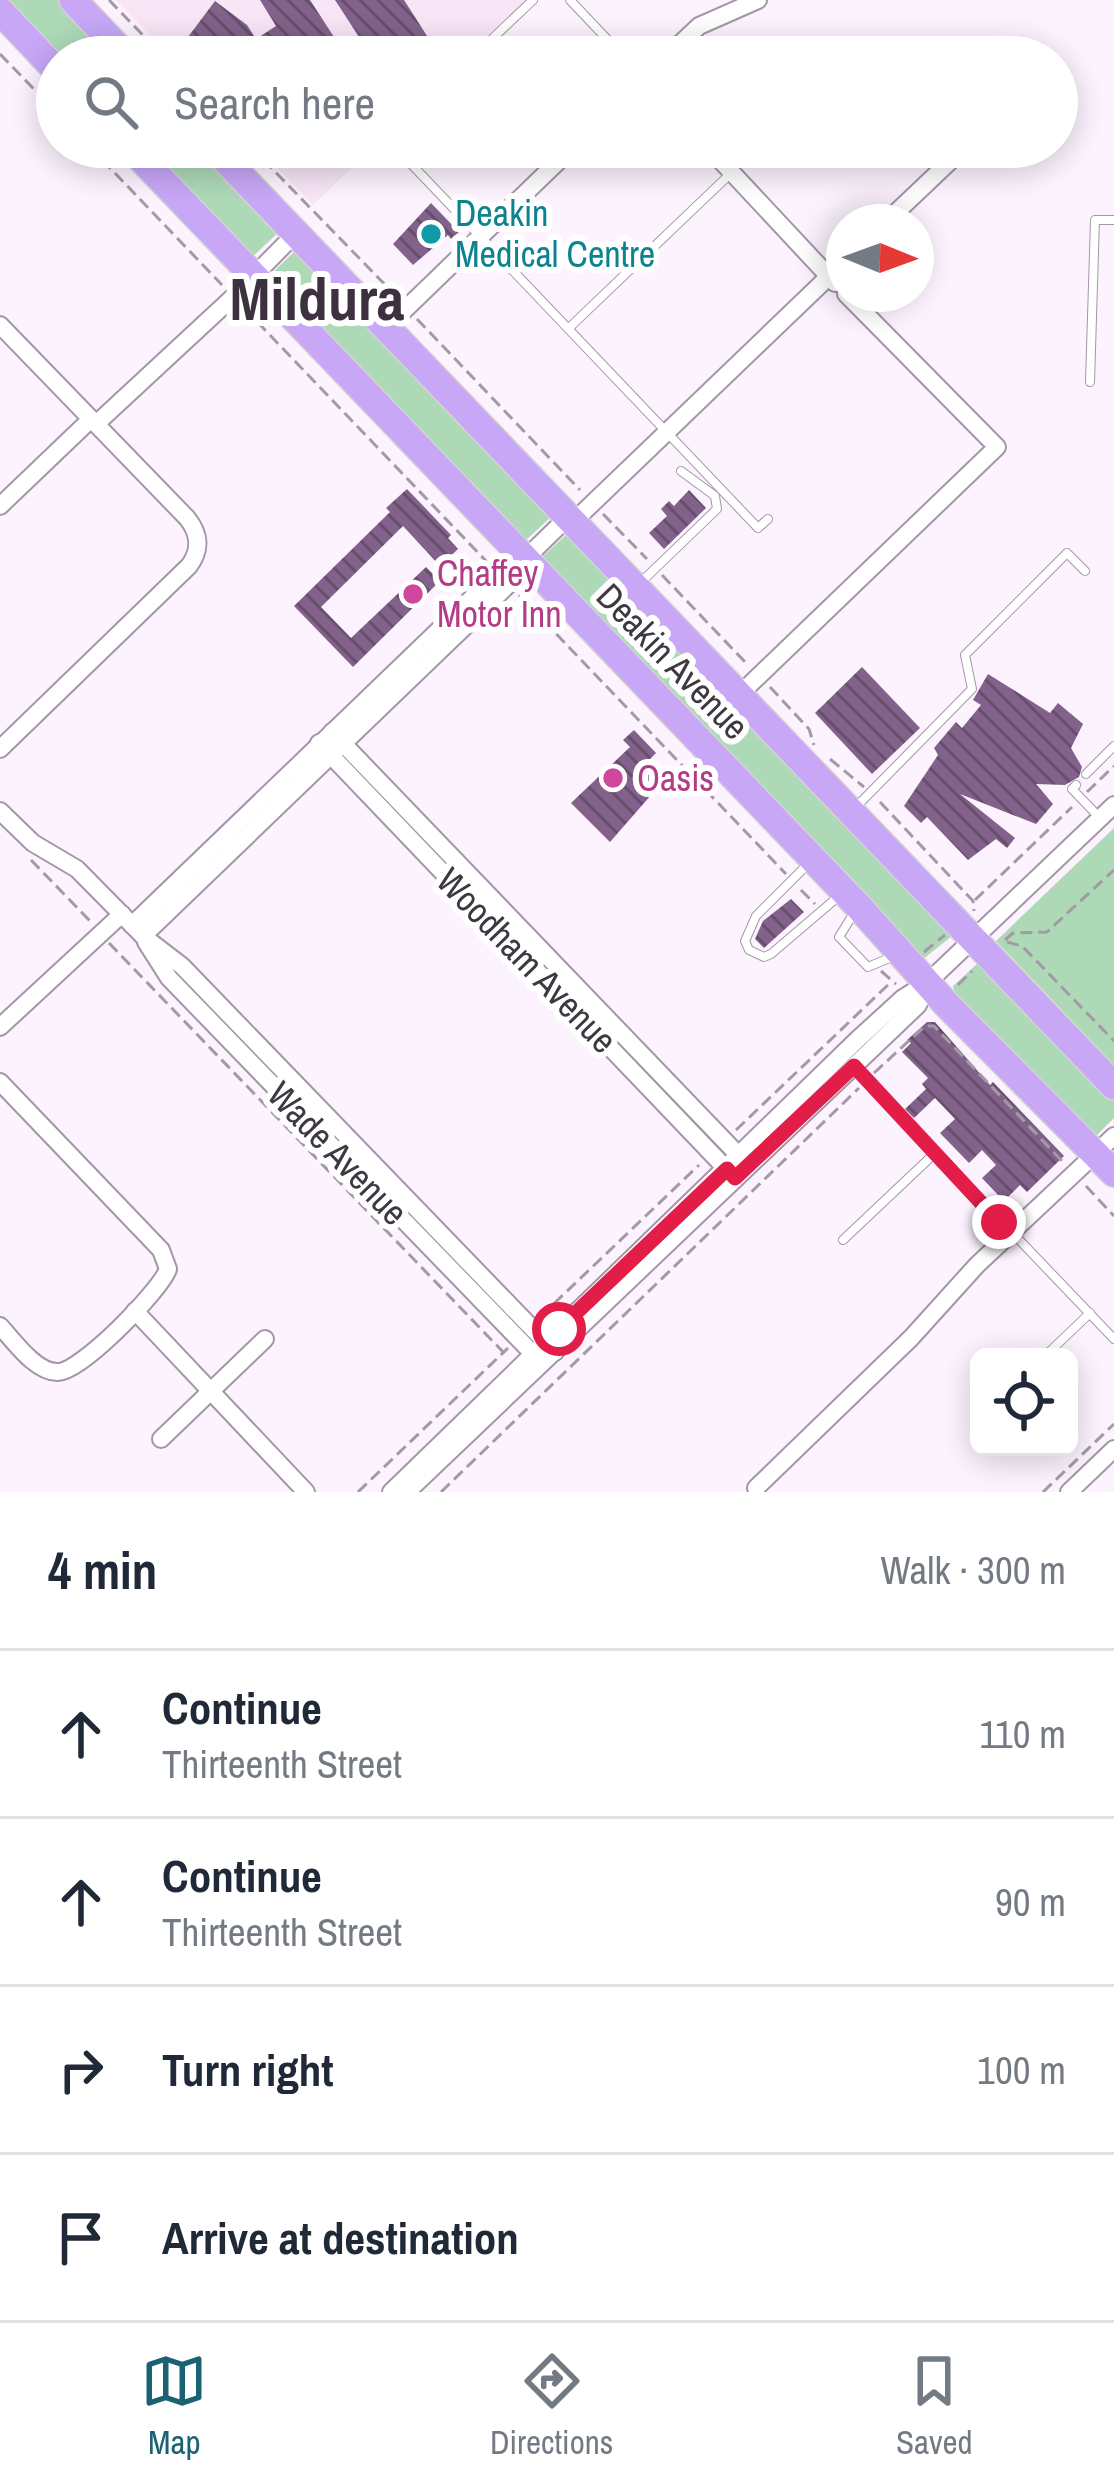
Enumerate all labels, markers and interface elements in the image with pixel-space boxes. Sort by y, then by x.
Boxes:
search box [36,36,1078,168]
icon: search [78,69,144,135]
text: Search here [174,72,375,133]
place label: Deakin Medical Centre [455,189,655,278]
north arrow [826,204,934,312]
marker: Deakin Medical Centre [418,221,444,247]
district label: Mildura [230,258,404,339]
place label: Chaffey Motor Inn [437,549,562,638]
street label: Deakin Avenue [586,572,760,750]
marker: Chaffey Motor Inn [400,581,426,607]
place label: Oasis [637,754,714,802]
marker: Oasis [600,765,626,791]
street label: Woodham Avenue [426,857,628,1063]
street label: Wade Avenue [257,1071,419,1235]
route end [972,1195,1026,1249]
route start [532,1302,586,1356]
map controls [970,1348,1078,1456]
button: locate [970,1348,1078,1456]
text: 4 min [48,1536,157,1605]
text: Walk · 300 m [881,1544,1066,1596]
text: Continue [162,1677,322,1738]
icon: ahead [48,1701,114,1767]
text: 110 m [979,1708,1066,1760]
text: Thirteenth Street [162,1738,402,1790]
text: Continue [162,1845,322,1906]
icon: ahead [48,1869,114,1935]
text: 90 m [995,1876,1066,1928]
text: Thirteenth Street [162,1906,402,1958]
icon: right [48,2037,114,2103]
text: Turn right [162,2039,334,2100]
text: 100 m [977,2044,1066,2096]
icon: arrive [48,2205,114,2271]
text: Arrive at destination [162,2207,519,2268]
tab: Map [141,2348,207,2464]
tab: Directions [490,2348,613,2464]
tab: Saved [896,2348,973,2464]

